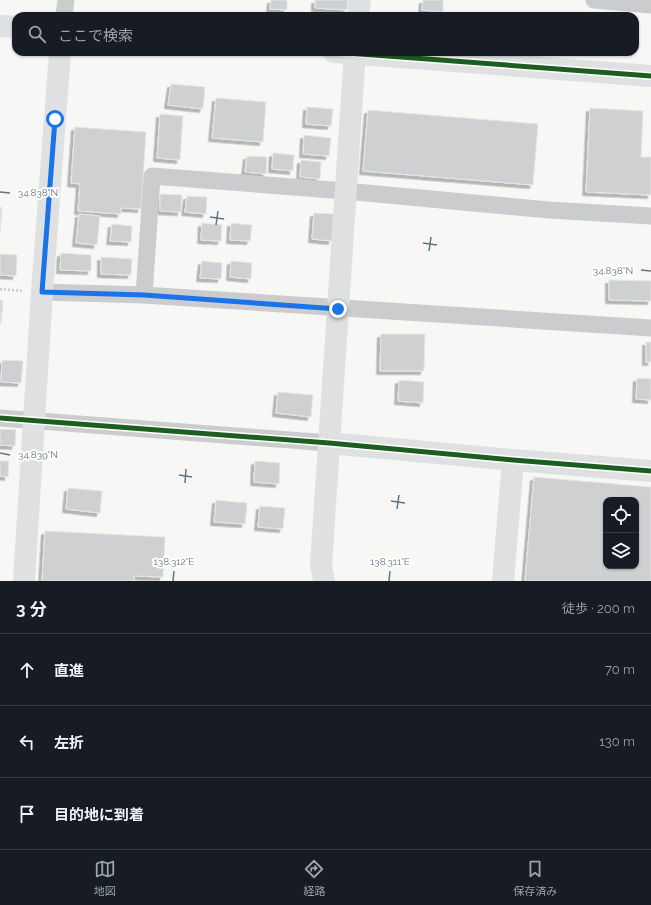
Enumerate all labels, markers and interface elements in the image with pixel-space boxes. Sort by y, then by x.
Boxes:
search box [12,12,639,56]
icon: search [26,23,48,45]
text: ここで検索 [58,27,133,45]
route start [46,110,64,128]
text: 34.838°N [18,187,58,198]
text: 34.838°N [593,265,633,276]
route end [329,300,347,318]
text: 34.839°N [18,449,58,460]
map controls [603,497,639,569]
button: locate [603,497,639,533]
button: layers [603,533,639,569]
text: 138.312°E [154,556,194,567]
text: 138.311°E [370,556,410,567]
text: 3 分 [16,599,47,619]
text: 徒歩 · 200 m [562,601,635,616]
icon: ahead [16,659,38,681]
text: 直進 [54,662,84,680]
text: 70 m [605,662,635,677]
icon: left [16,731,38,753]
text: 左折 [54,734,84,752]
text: 130 m [599,734,635,749]
icon: arrive [16,803,38,825]
text: 目的地に到着 [54,806,144,824]
tab: 地図 [94,858,116,898]
tab: 経路 [303,858,325,898]
tab: 保存済み [513,858,557,898]

